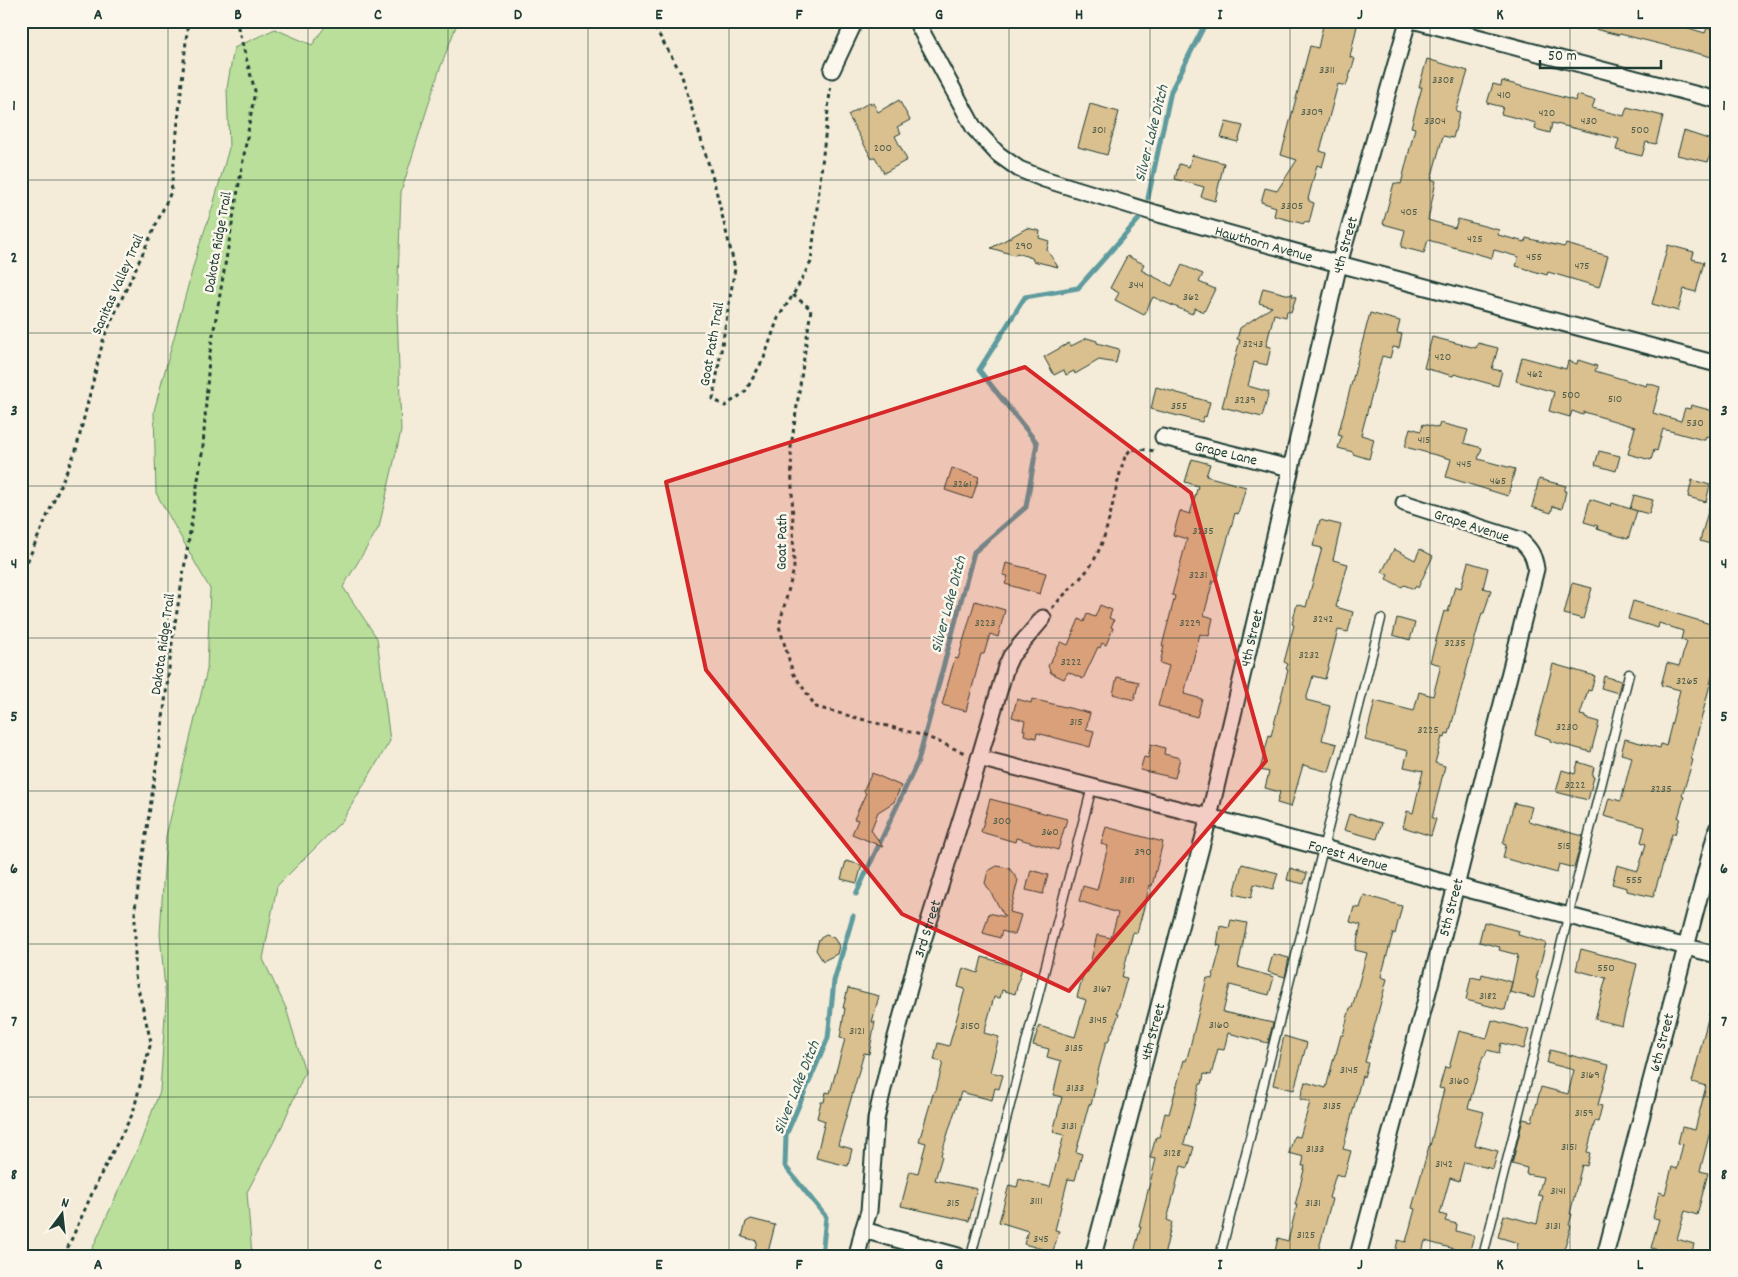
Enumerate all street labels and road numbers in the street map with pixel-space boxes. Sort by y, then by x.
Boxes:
street label: Dakota Ridge Trail [199,190,239,295]
street label: 4th Street [1328,214,1365,276]
street label: Hawthorn Avenue [1212,221,1315,269]
street label: Sanitas Valley Trail [87,231,151,339]
street label: Goat Path Trail [695,300,731,388]
street label: Grape Lane [1192,436,1260,473]
street label: Grape Avenue [1431,504,1512,550]
street label: Goat Path [772,513,794,570]
street label: Dakota Ridge Trail [146,592,182,696]
street label: 4th Street [1236,607,1271,669]
street label: Forest Avenue [1306,835,1391,879]
street label: 5th Street [1434,876,1471,939]
street label: 3rd Street [909,897,948,961]
street label: 4th Street [1136,1001,1172,1063]
street label: 6th Street [1645,1011,1681,1074]

